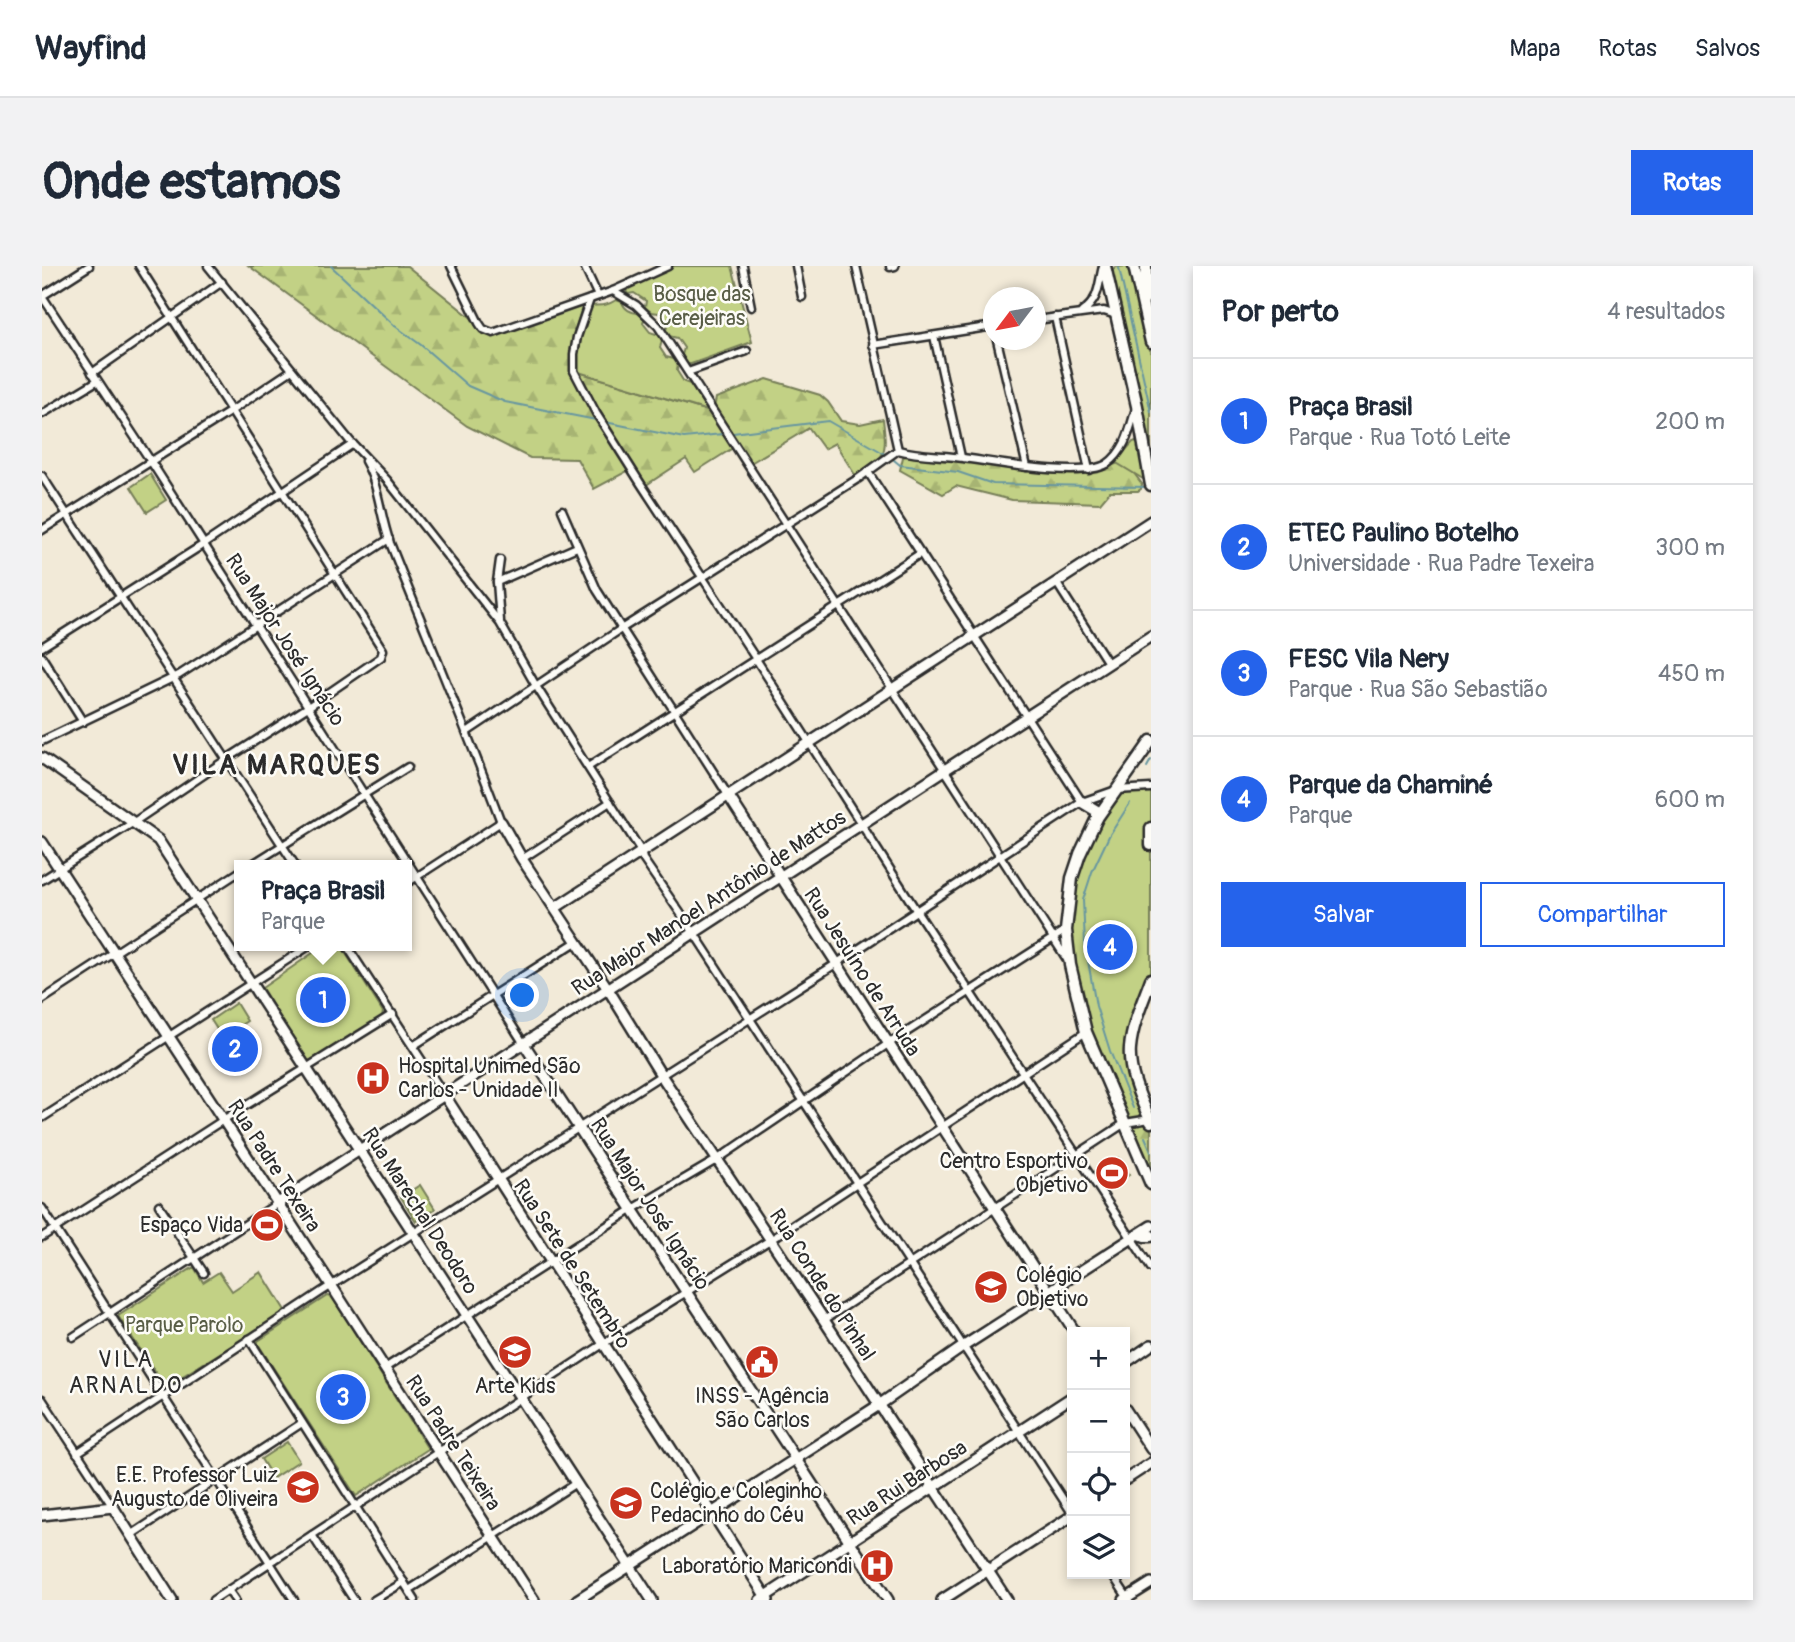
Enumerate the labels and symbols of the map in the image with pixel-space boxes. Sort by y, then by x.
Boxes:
park label: Bosque das Cerejeiras [653,281,751,332]
north arrow [983,287,1046,350]
street label: Rua Major José Ignácio [219,549,351,731]
district label: VILA MARQUES [172,748,382,783]
street label: Rua Major Manoel Antônio de Mattos [567,804,852,1002]
street label: Rua Jesuíno de Arruda [797,883,927,1061]
pin: 4 [1087,921,1133,973]
pin: 1 [300,974,346,1026]
your location [505,978,539,1012]
pin: 2 [212,1023,258,1075]
place label: Hospital Unimed São Carlos - Unidade II [398,1053,581,1104]
hospital icon: Hospital Unimed São Carlos - Unidade II [354,1059,392,1097]
street label: Rua Padre Texeira [221,1095,327,1237]
street label: Rua Major José Ignácio [584,1113,716,1295]
street label: Rua Marechal Deodoro [356,1122,484,1300]
place label: Centro Esportivo Objetivo [940,1148,1088,1199]
sports icon: Centro Esportivo Objetivo [1093,1154,1131,1192]
street label: Rua Sete de Setembro [507,1174,637,1354]
street label: Rua Conde do Pinhal [763,1204,881,1366]
sports icon: Espaço Vida [248,1206,286,1244]
place label: Espaço Vida [140,1212,243,1239]
place label: Colégio Objetivo [1016,1262,1088,1313]
school or university icon: Colégio Objetivo [972,1268,1010,1306]
park label: Parque Parolo [125,1312,243,1339]
school or university icon: Arte Kids [496,1333,534,1371]
public building icon: INSS - Agência São Carlos [743,1343,781,1381]
district label: VILA ARNALDO [69,1345,183,1400]
street label: Rua Padre Teixeira [399,1370,507,1516]
pin: 3 [320,1371,366,1423]
place label: Arte Kids [475,1373,556,1400]
place label: INSS - Agência São Carlos [695,1383,829,1434]
street label: Rua Rui Barbosa [842,1434,972,1532]
place label: E.E. Professor Luiz Augusto de Oliveira [111,1462,278,1513]
school or university icon: E.E. Professor Luiz Augusto de Oliveira [284,1468,322,1506]
place label: Colégio e Coleginho Pedacinho do Céu [650,1478,822,1529]
school or university icon: Colégio e Coleginho Pedacinho do Céu [607,1484,645,1522]
hospital icon: Laboratório Maricondi [858,1547,896,1585]
place label: Laboratório Maricondi [661,1553,852,1580]

